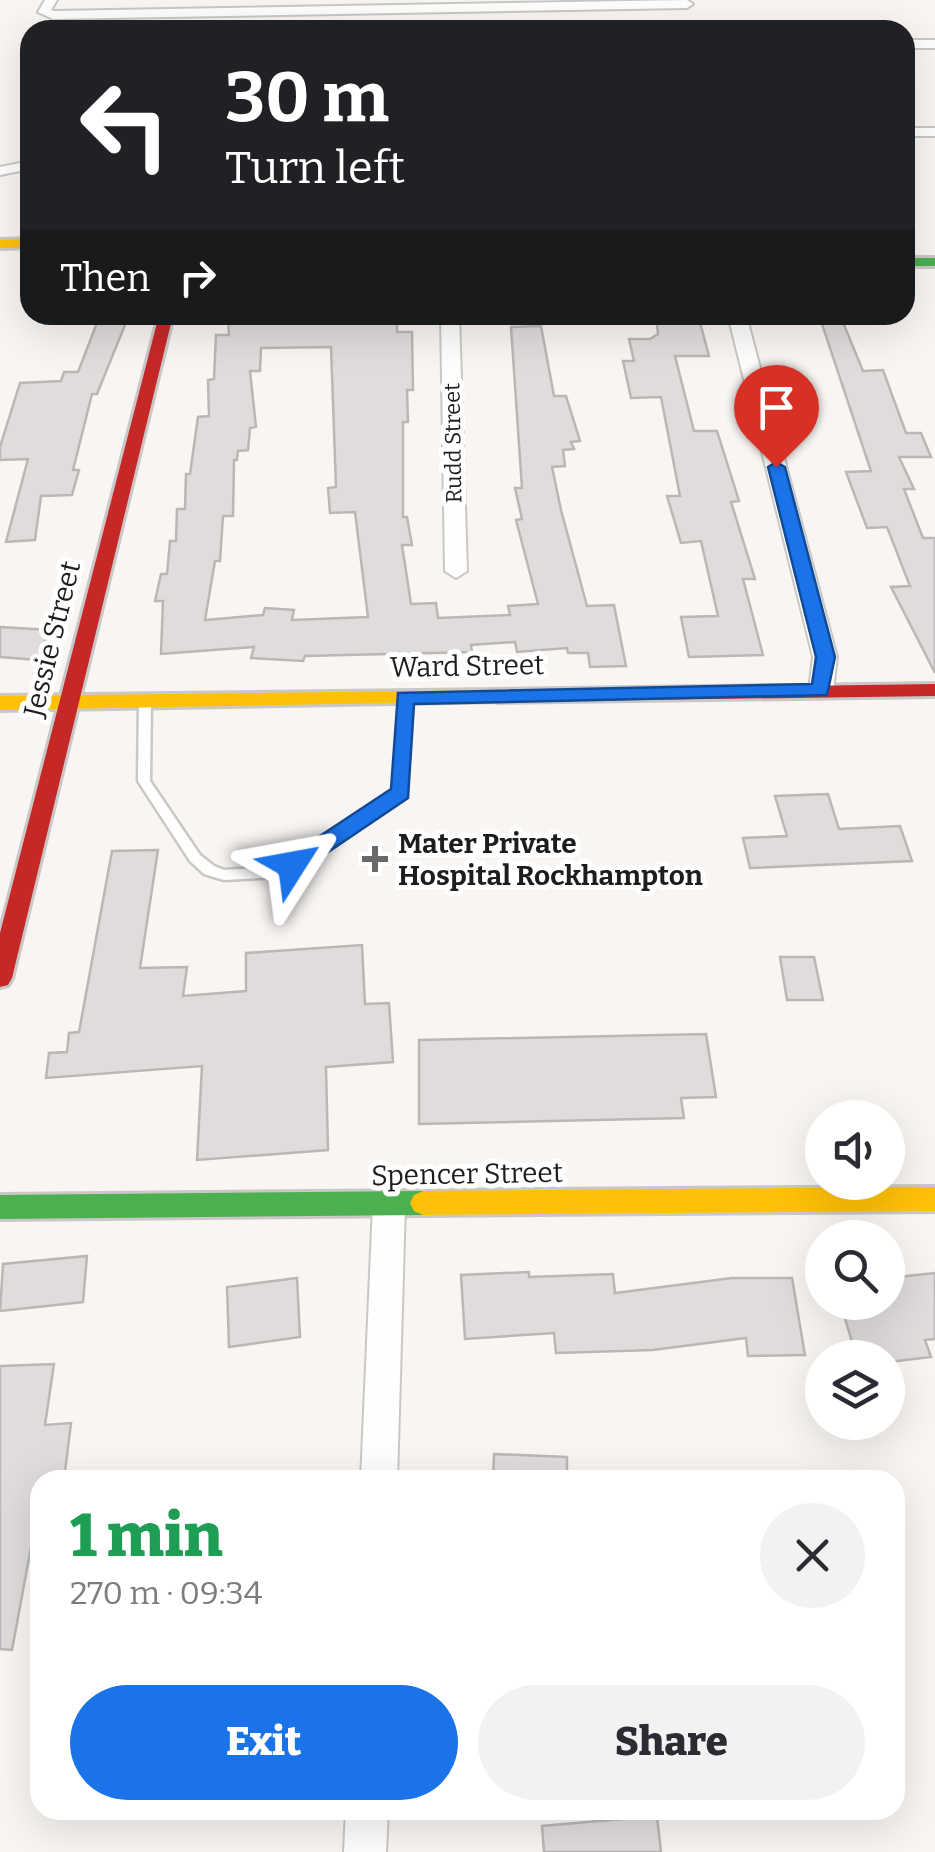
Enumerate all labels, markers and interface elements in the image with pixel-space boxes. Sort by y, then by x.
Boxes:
text: 30 m [225,56,389,140]
icon: left [60,60,190,190]
text: Turn left [225,141,405,195]
icon: right [170,250,225,305]
text: Then [60,255,150,301]
pin [734,365,819,468]
icon: arrive [749,380,804,435]
street label: Rudd Street [438,383,468,503]
street label: Jessie Street [16,558,87,721]
street label: Ward Street [389,648,545,684]
position arrow [240,813,344,917]
place label: Mater Private Hospital Rockhampton [398,827,703,892]
marker: Mater Private Hospital Rockhampton [362,846,388,872]
map controls [805,1100,905,1440]
button: sound [805,1100,905,1200]
street label: Spencer Street [371,1156,563,1192]
button: search [805,1220,905,1320]
button: layers [805,1340,905,1440]
text: 1 min [70,1500,223,1572]
button: close [760,1503,865,1608]
text: 270 m · 09:34 [70,1574,263,1612]
button: Exit [70,1685,458,1800]
button: Share [478,1685,865,1800]

